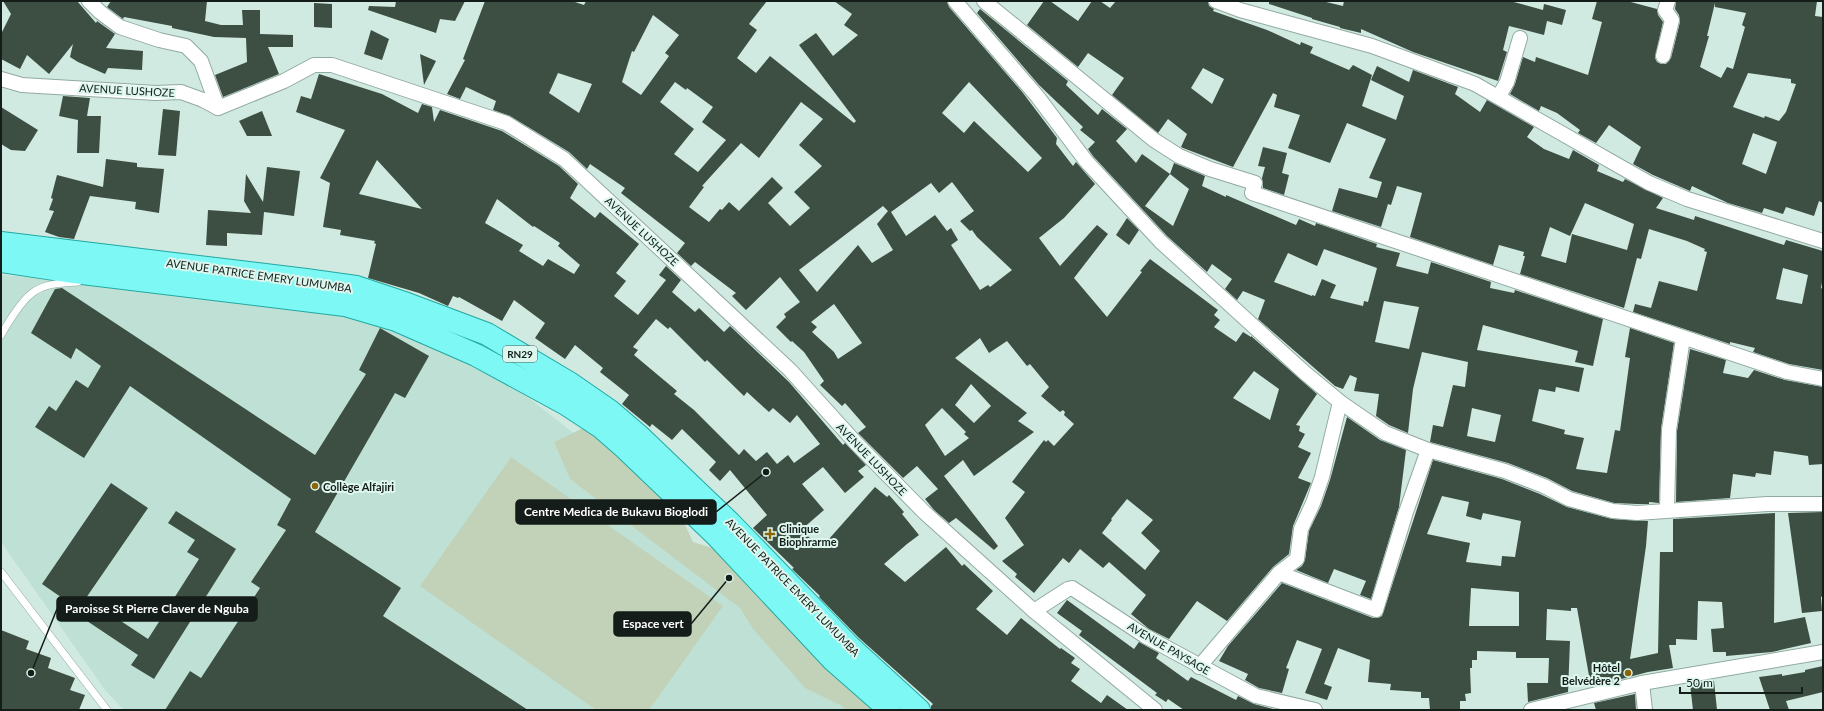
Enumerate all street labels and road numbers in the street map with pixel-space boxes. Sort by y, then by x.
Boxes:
street label: AVENUE LUSHOZE [79,81,175,99]
street label: AVENUE LUSHOZE [603,194,681,268]
street label: AVENUE PATRICE EMERY LUMUMBA [165,256,353,295]
road number: RN29 [503,346,537,362]
street label: AVENUE LUSHOZE [834,420,910,498]
street label: AVENUE PATRICE EMERY LUMUMBA [723,515,863,659]
street label: AVENUE PAYSAGE [1125,619,1213,677]

